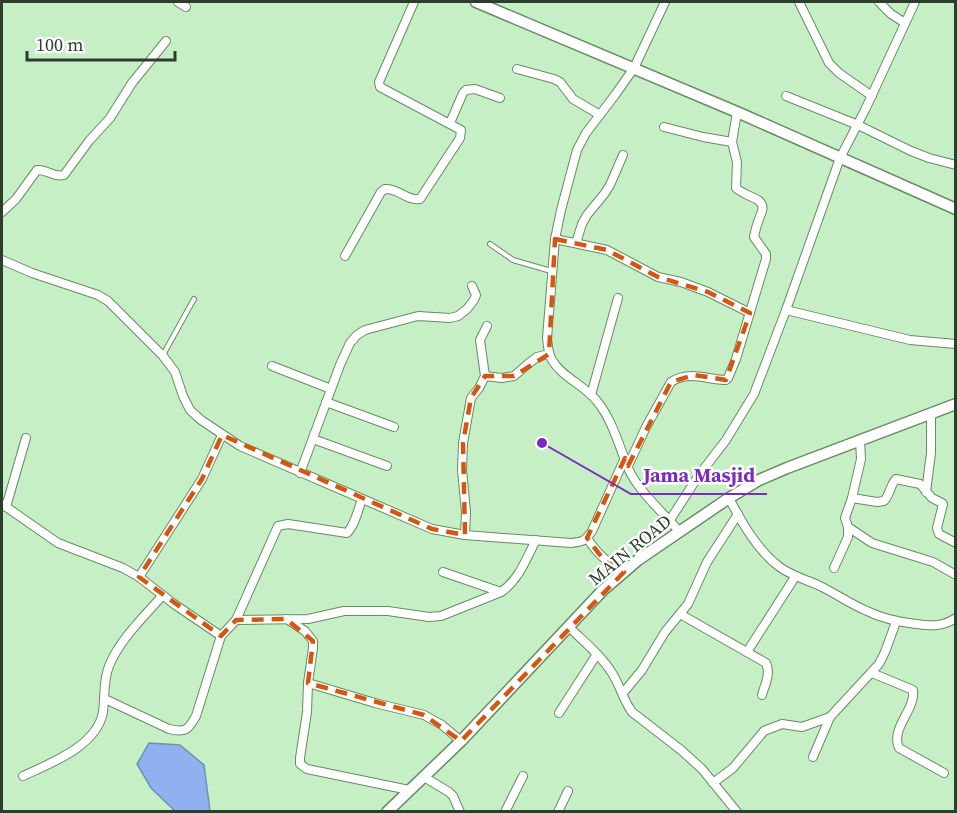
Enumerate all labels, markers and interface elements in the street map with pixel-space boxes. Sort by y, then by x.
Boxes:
scale bar [27,24,176,62]
text: 100 m [36,32,83,57]
callout: Jama Masjid [631,456,767,494]
text: Jama Masjid [641,461,755,489]
street label: MAIN ROAD [583,508,676,591]

